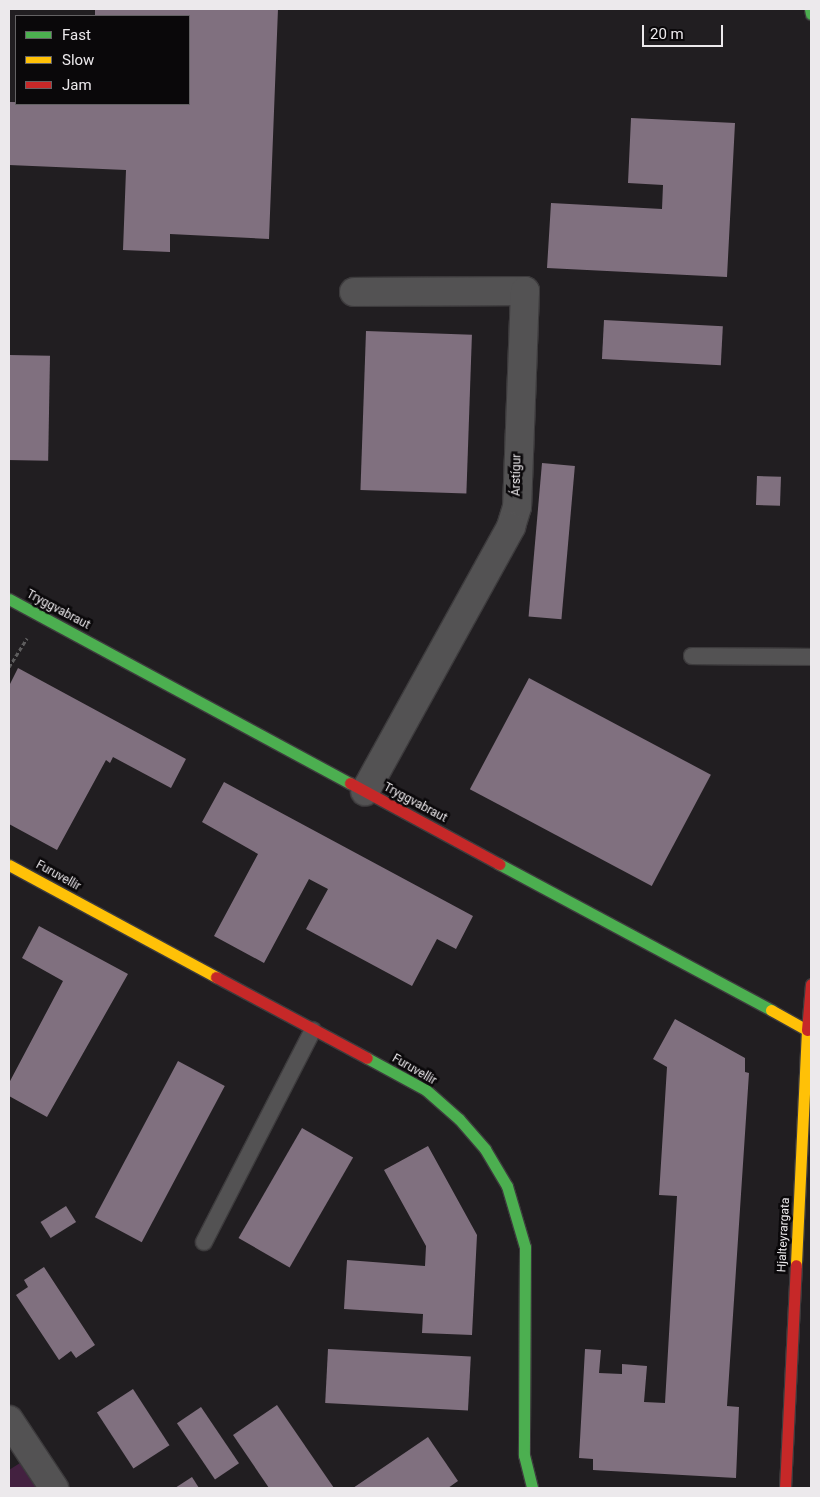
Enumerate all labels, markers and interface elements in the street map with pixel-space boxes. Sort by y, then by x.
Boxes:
legend [15,15,190,105]
scale bar [645,15,726,47]
text: 20 m [650,25,684,43]
text: Fast [62,26,91,44]
text: Slow [62,51,94,69]
text: Jam [62,76,92,94]
street label: Árstígur [509,454,525,496]
street label: Tryggvabraut [24,587,92,633]
street label: Tryggvabraut [381,780,449,826]
street label: Furuvellir [33,858,83,894]
street label: Furuvellir [389,1052,439,1088]
street label: Hjalteyrargata [775,1197,793,1273]

